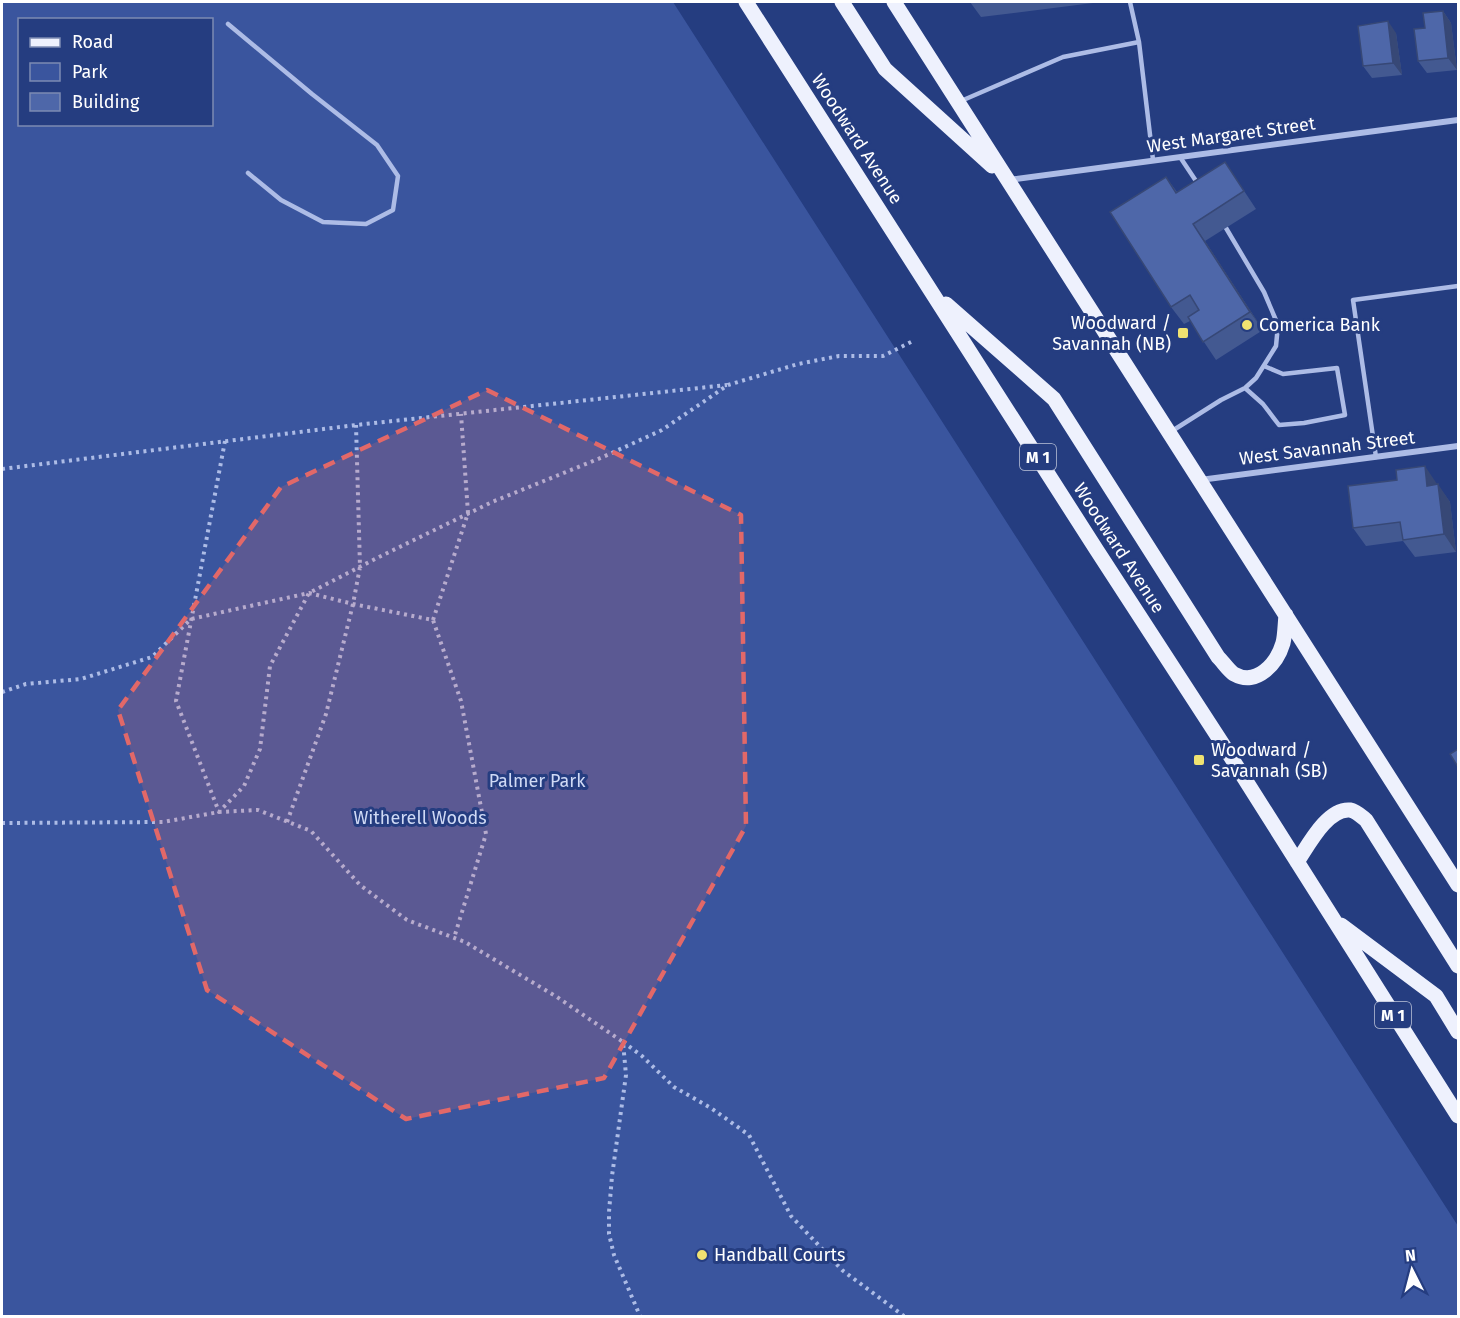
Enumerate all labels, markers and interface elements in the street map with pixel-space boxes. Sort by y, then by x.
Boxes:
legend [18,18,213,126]
text: Road [72,31,114,53]
text: Park [72,61,108,83]
street label: Woodward Avenue [807,70,907,208]
text: Building [72,91,140,113]
street label: West Margaret Street [1145,112,1317,158]
place label: Woodward / Savannah (NB) [1052,312,1171,355]
place label: Comerica Bank [1259,314,1381,336]
marker: Comerica Bank [1240,318,1254,332]
marker: Woodward / Savannah (NB) [1176,326,1190,340]
street label: West Savannah Street [1238,426,1417,470]
road number: M 1 [1020,444,1056,470]
street label: Woodward Avenue [1069,479,1169,617]
place label: Woodward / Savannah (SB) [1211,739,1327,782]
marker: Woodward / Savannah (SB) [1192,753,1206,767]
park label: Palmer Park [489,770,586,792]
park label: Witherell Woods [353,807,487,829]
road number: M 1 [1375,1002,1411,1028]
north arrow [1382,1240,1442,1300]
place label: Handball Courts [714,1244,845,1266]
text: N [1404,1246,1417,1266]
marker: Handball Courts [695,1248,709,1262]

